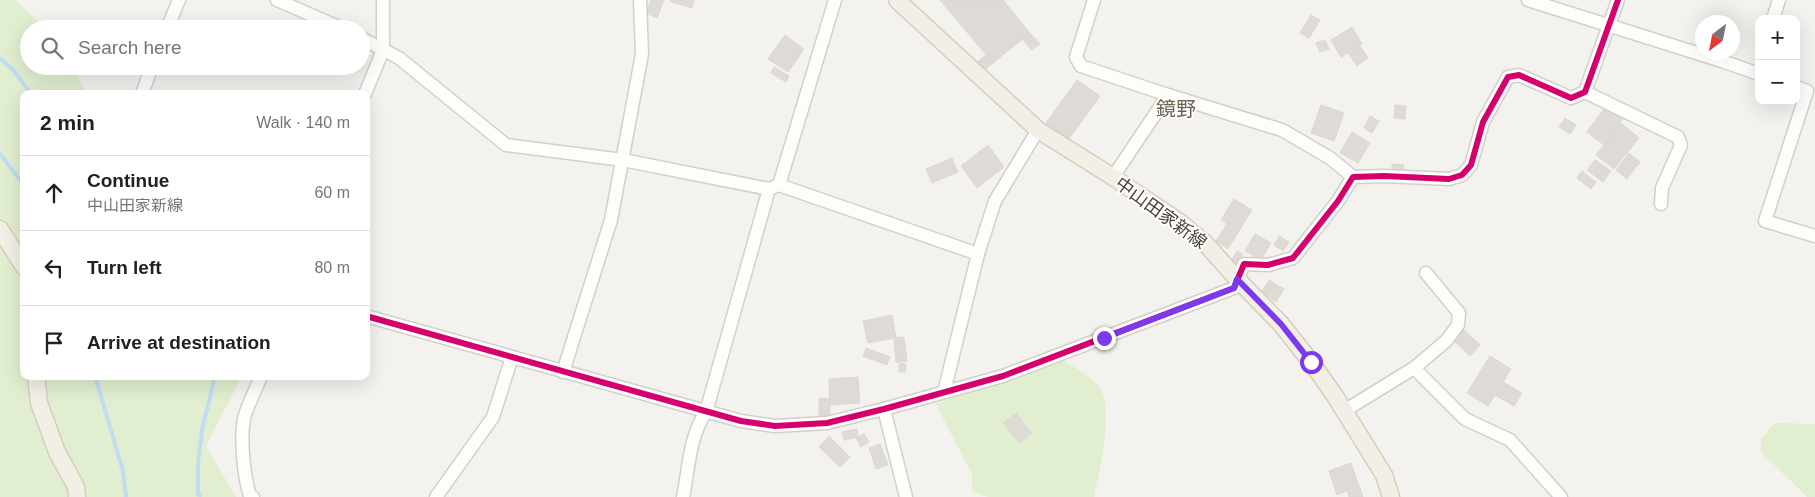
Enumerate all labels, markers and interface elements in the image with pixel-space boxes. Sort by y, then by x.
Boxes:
north arrow [1695,15,1740,60]
map controls [1755,15,1800,105]
button: + [1755,15,1800,60]
search box [20,20,370,75]
icon: search [38,34,66,62]
text: Search here [78,37,182,58]
button: − [1755,60,1800,105]
district label: 鏡野 [1156,98,1196,120]
text: 2 min [40,111,95,134]
text: Walk · 140 m [256,114,350,131]
text: Continue [87,170,169,191]
street label: 中山田家新線 [1111,173,1211,253]
icon: ahead [40,179,68,207]
text: 60 m [314,184,350,201]
text: 中山田家新線 [87,197,183,214]
icon: left [40,254,68,282]
text: Turn left [87,257,162,278]
text: 80 m [314,259,350,276]
route end [1093,327,1116,350]
icon: arrive [40,329,68,357]
text: Arrive at destination [87,332,271,353]
route start [1300,351,1323,374]

